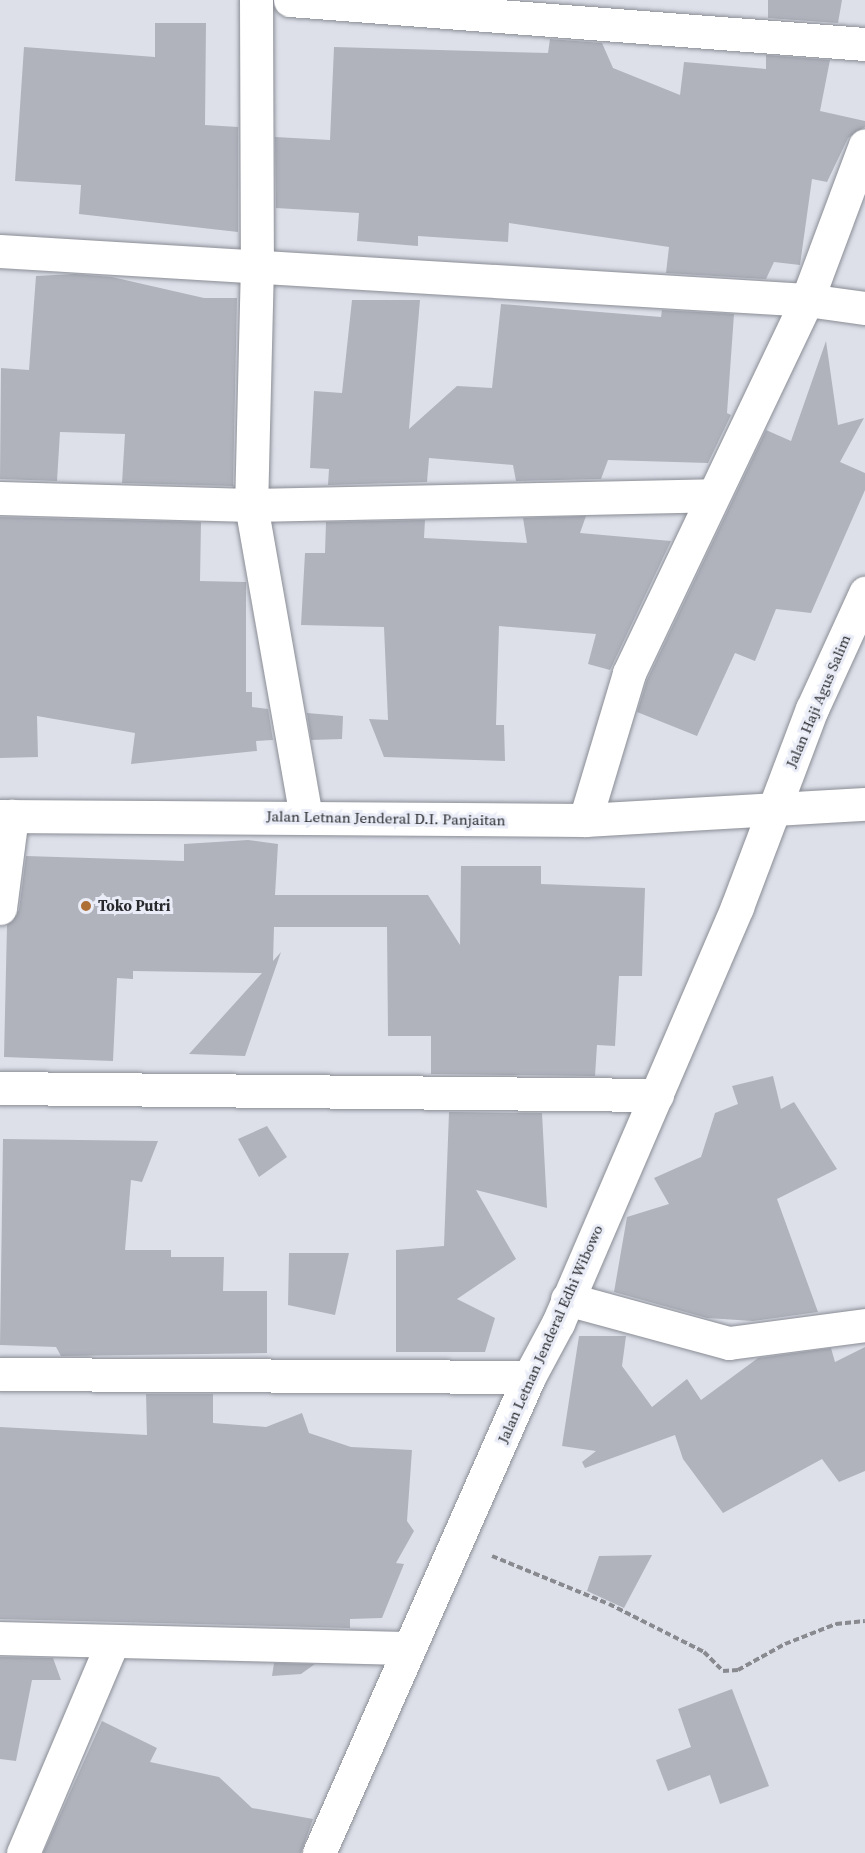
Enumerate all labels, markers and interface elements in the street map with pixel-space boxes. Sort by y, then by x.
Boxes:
street label: Jalan Haji Agus Salim [782,632,854,770]
street label: Jalan Letnan Jenderal D.I. Panjaitan [266,807,506,829]
place label: Toko Putri [98,897,171,915]
marker: Toko Putri [79,899,93,913]
street label: Jalan Letnan Jenderal Edhi Wibowo [493,1222,607,1446]

